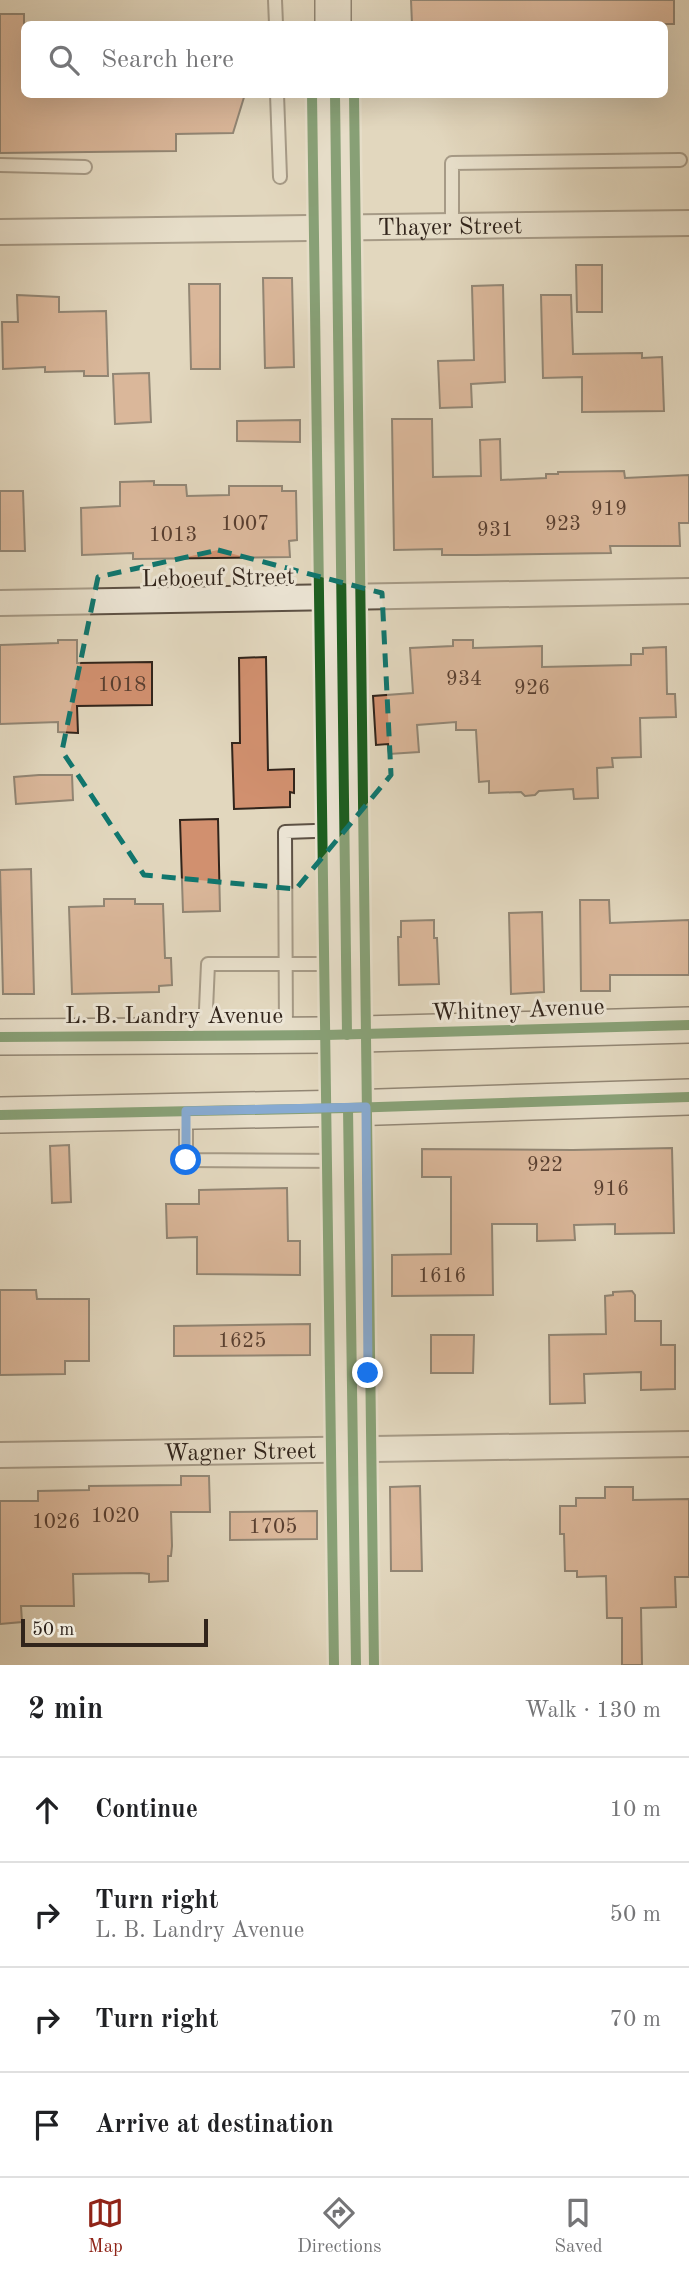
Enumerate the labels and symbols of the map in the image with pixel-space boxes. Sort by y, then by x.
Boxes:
street label: Thayer Street [378,215,522,241]
house number: 919 [591,499,627,520]
house number: 1007 [221,514,269,535]
house number: 923 [545,514,581,535]
house number: 931 [477,520,513,541]
house number: 1013 [149,525,197,546]
street label: Leboeuf Street [141,566,295,592]
house number: 934 [446,669,482,690]
house number: 1018 [98,675,146,696]
house number: 926 [514,678,550,699]
street label: Whitney Avenue [431,996,605,1026]
street label: L. B. Landry Avenue [65,1005,283,1029]
route start [170,1144,201,1175]
house number: 922 [527,1155,563,1176]
house number: 916 [593,1179,629,1200]
house number: 1616 [418,1266,466,1287]
house number: 1625 [218,1331,266,1352]
route end [352,1357,383,1388]
street label: Wagner Street [163,1440,317,1466]
house number: 1020 [91,1506,139,1527]
house number: 1026 [32,1512,80,1533]
house number: 1705 [249,1517,297,1538]
scale bar [21,1616,208,1648]

